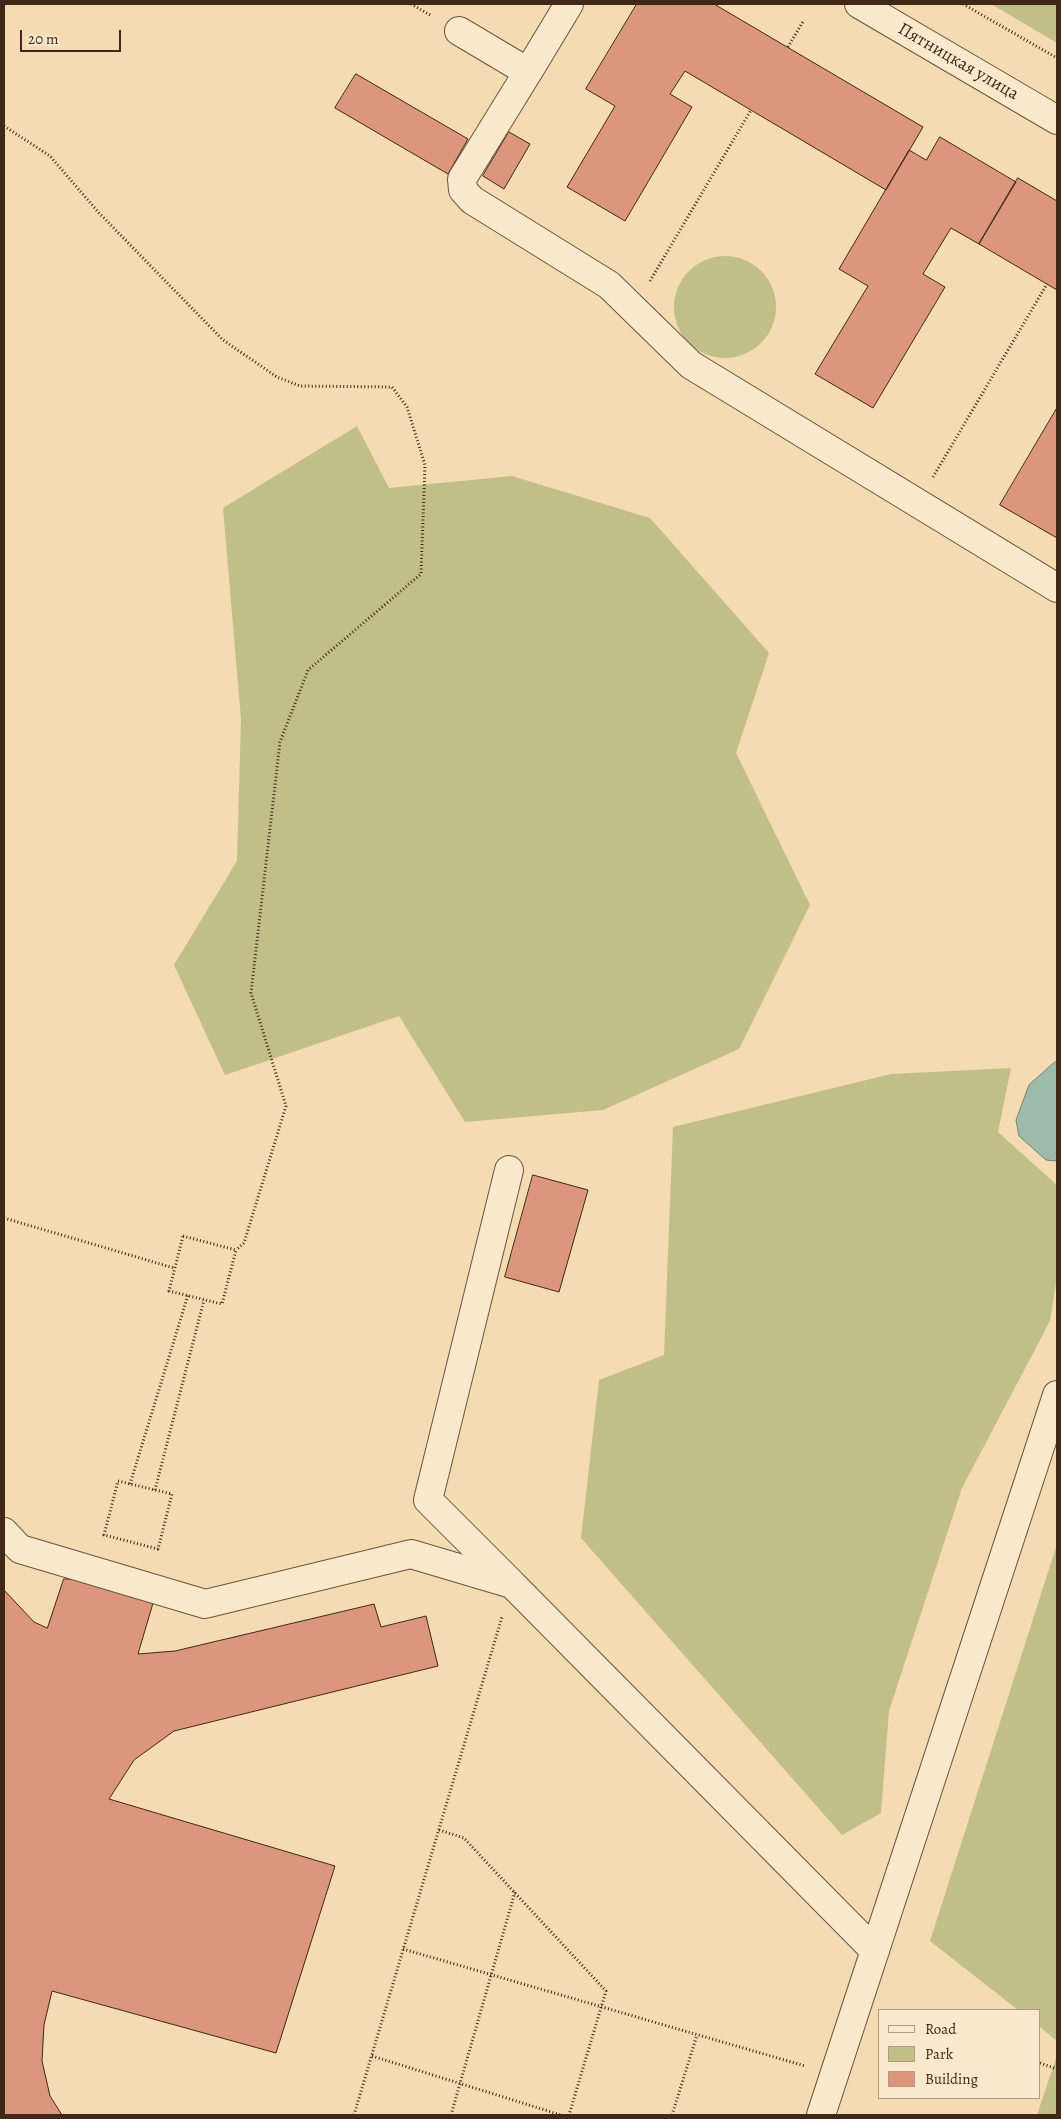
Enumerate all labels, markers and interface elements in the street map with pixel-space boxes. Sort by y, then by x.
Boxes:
street label: Пятницкая улица [894,19,1022,105]
scale bar [22,20,124,52]
text: 20 m [28,29,59,49]
legend [878,2009,1041,2099]
text: Road [925,2019,956,2039]
text: Park [925,2044,953,2064]
text: Building [925,2069,978,2089]

